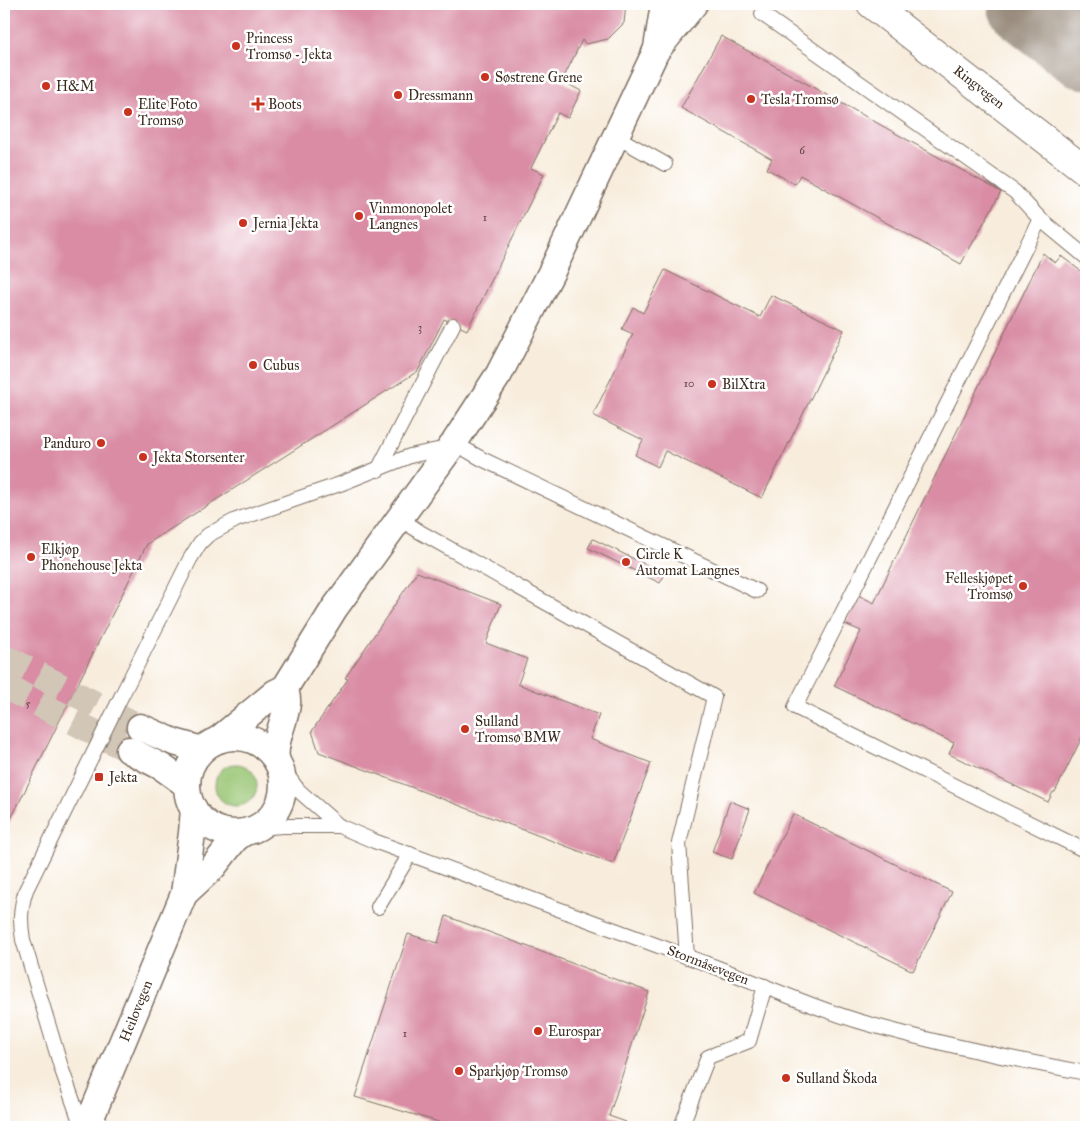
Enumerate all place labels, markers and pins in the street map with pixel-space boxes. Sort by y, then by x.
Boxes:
place label: Princess Tromsø - Jekta [246,30,332,64]
marker: Princess Tromsø - Jekta [230,40,242,52]
place label: Søstrene Grene [495,69,582,86]
marker: Søstrene Grene [479,71,491,83]
place label: H&M [56,78,94,95]
marker: H&M [40,80,52,92]
place label: Dressmann [408,87,473,104]
marker: Dressmann [392,89,404,101]
place label: Tesla Tromsø [761,91,839,108]
marker: Tesla Tromsø [745,93,757,105]
place label: Elite Foto Tromsø [138,96,198,129]
place label: Boots [268,96,302,113]
marker: Boots [252,98,264,110]
marker: Elite Foto Tromsø [122,106,134,118]
place label: Vinmonopolet Langnes [368,200,452,233]
marker: Vinmonopolet Langnes [353,210,365,222]
place label: Jernia Jekta [251,215,318,233]
marker: Jernia Jekta [237,217,249,229]
place label: Cubus [263,357,299,374]
marker: Cubus [247,359,259,371]
place label: BilXtra [722,376,766,393]
marker: BilXtra [706,378,718,390]
place label: Panduro [43,435,91,452]
marker: Panduro [95,437,107,449]
place label: Jekta Storsenter [151,449,245,467]
marker: Jekta Storsenter [137,451,149,463]
place label: Elkjøp Phonehouse Jekta [41,541,142,575]
place label: Circle K Automat Langnes [635,546,739,579]
marker: Elkjøp Phonehouse Jekta [25,551,37,563]
marker: Circle K Automat Langnes [620,556,632,568]
place label: Felleskjøpet Tromsø [945,570,1013,603]
marker: Felleskjøpet Tromsø [1017,580,1029,592]
place label: Sulland Tromsø BMW [475,713,561,746]
marker: Sulland Tromsø BMW [459,723,471,735]
place label: Jekta [107,769,138,787]
marker: Jekta [93,771,105,783]
place label: Eurospar [548,1023,602,1040]
marker: Eurospar [532,1025,544,1037]
place label: Sparkjøp Tromsø [469,1063,568,1080]
marker: Sparkjøp Tromsø [453,1065,465,1077]
place label: Sulland Škoda [796,1068,877,1087]
marker: Sulland Škoda [780,1072,792,1084]

